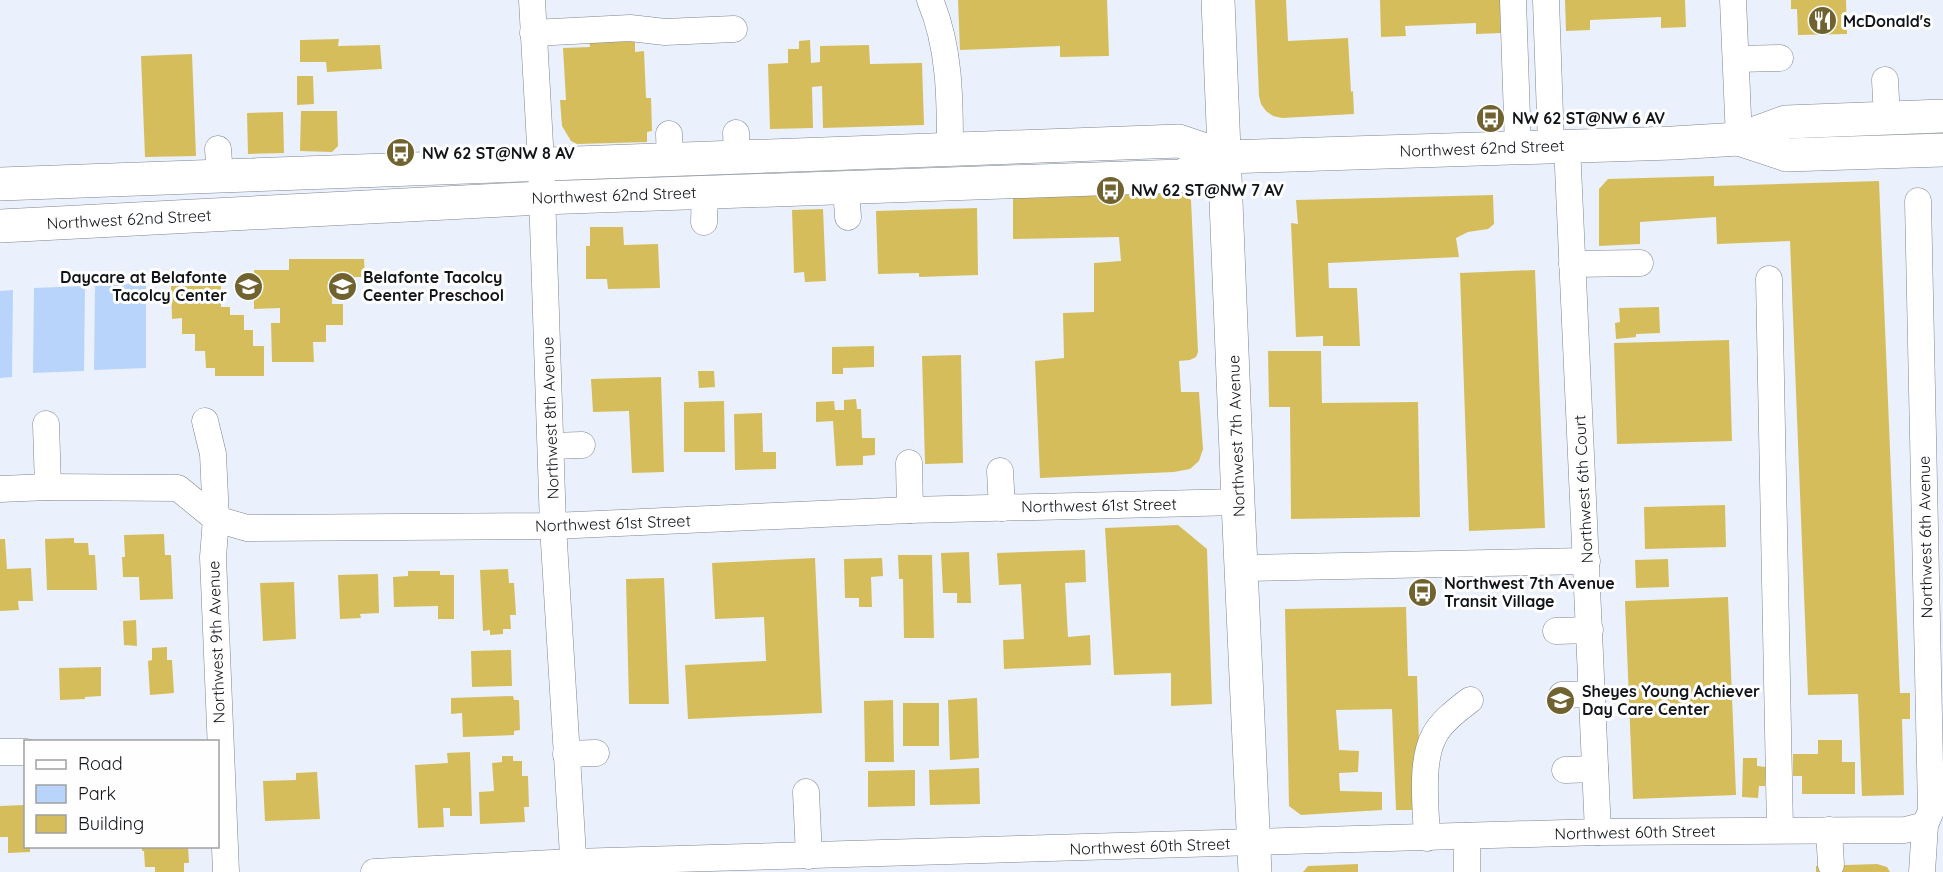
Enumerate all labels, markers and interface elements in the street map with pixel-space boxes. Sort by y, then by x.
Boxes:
restaurant icon: McDonald's [1806,5,1838,37]
place label: McDonald's [1843,11,1931,31]
bus stop icon: NW 62 ST@NW 6 AV [1475,102,1507,134]
place label: NW 62 ST@NW 6 AV [1512,108,1665,128]
street label: Northwest 62nd Street [1399,135,1565,161]
bus stop icon: NW 62 ST@NW 8 AV [385,137,417,169]
place label: NW 62 ST@NW 8 AV [422,143,575,163]
bus stop icon: NW 62 ST@NW 7 AV [1094,174,1126,206]
place label: NW 62 ST@NW 7 AV [1131,180,1284,200]
street label: Northwest 62nd Street [531,182,697,208]
street label: Northwest 62nd Street [46,205,212,233]
place label: Daycare at Belafonte Tacolcy Center [60,267,227,305]
place label: Belafonte Tacolcy Ceenter Preschool [363,267,504,305]
school or university icon: Daycare at Belafonte Tacolcy Center [232,270,264,302]
school or university icon: Belafonte Tacolcy Ceenter Preschool [326,270,358,302]
street label: Northwest 8th Avenue [537,336,563,500]
street label: Northwest 7th Avenue [1223,355,1249,517]
street label: Northwest 6th Court [1569,414,1597,564]
street label: Northwest 6th Avenue [1914,456,1936,618]
street label: Northwest 61st Street [1021,494,1177,516]
street label: Northwest 61st Street [535,510,691,536]
street label: Northwest 9th Avenue [203,560,229,724]
place label: Northwest 7th Avenue Transit Village [1444,573,1615,611]
bus stop icon: Northwest 7th Avenue Transit Village [1407,576,1439,608]
place label: Sheyes Young Achiever Day Care Center [1582,681,1760,719]
school or university icon: Sheyes Young Achiever Day Care Center [1545,684,1577,716]
legend [24,740,219,848]
text: Road [78,752,123,775]
text: Park [78,782,116,805]
text: Building [78,812,144,835]
street label: Northwest 60th Street [1554,821,1716,843]
street label: Northwest 60th Street [1069,833,1231,859]

